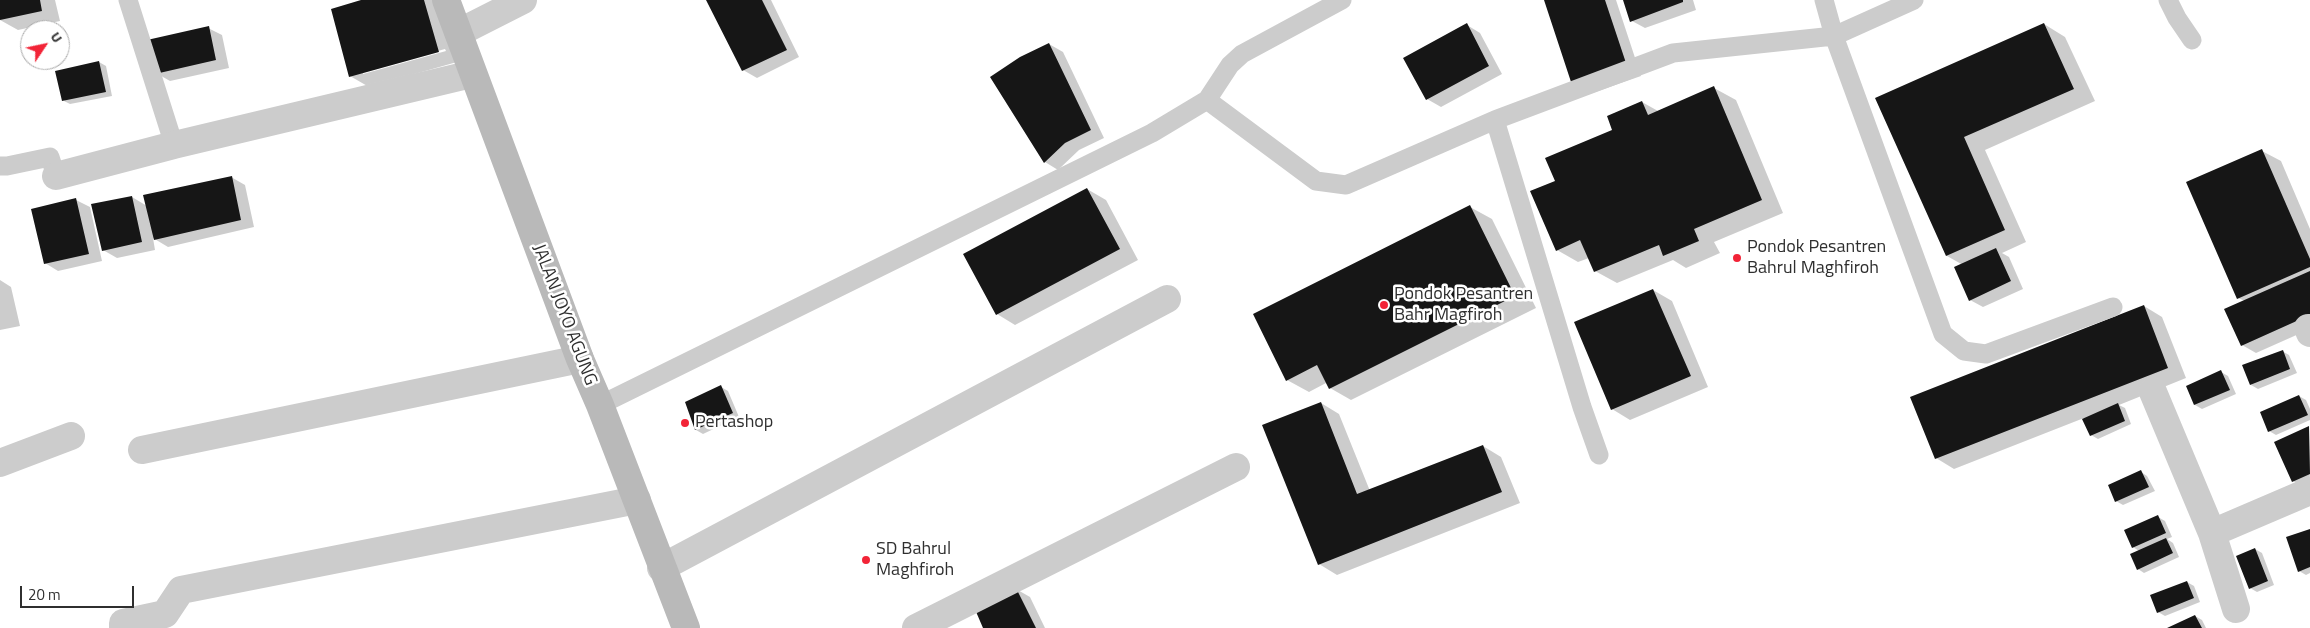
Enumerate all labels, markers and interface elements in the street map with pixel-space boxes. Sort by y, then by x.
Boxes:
north arrow [20,20,70,70]
text: U [46,27,68,47]
place label: Pondok Pesantren Bahrul Maghfiroh [1747,237,1886,280]
street label: JALAN JOYO AGUNG [527,241,601,389]
marker: Pondok Pesantren Bahrul Maghfiroh [1731,252,1743,264]
place label: Pondok Pesantren Bahr Magfiroh [1394,284,1533,326]
marker: Pondok Pesantren Bahr Magfiroh [1378,299,1390,311]
place label: Pertashop [695,412,773,434]
marker: Pertashop [679,417,691,429]
place label: SD Bahrul Maghfiroh [876,539,954,582]
marker: SD Bahrul Maghfiroh [860,554,872,566]
scale bar [22,576,136,608]
text: 20 m [28,583,61,606]

